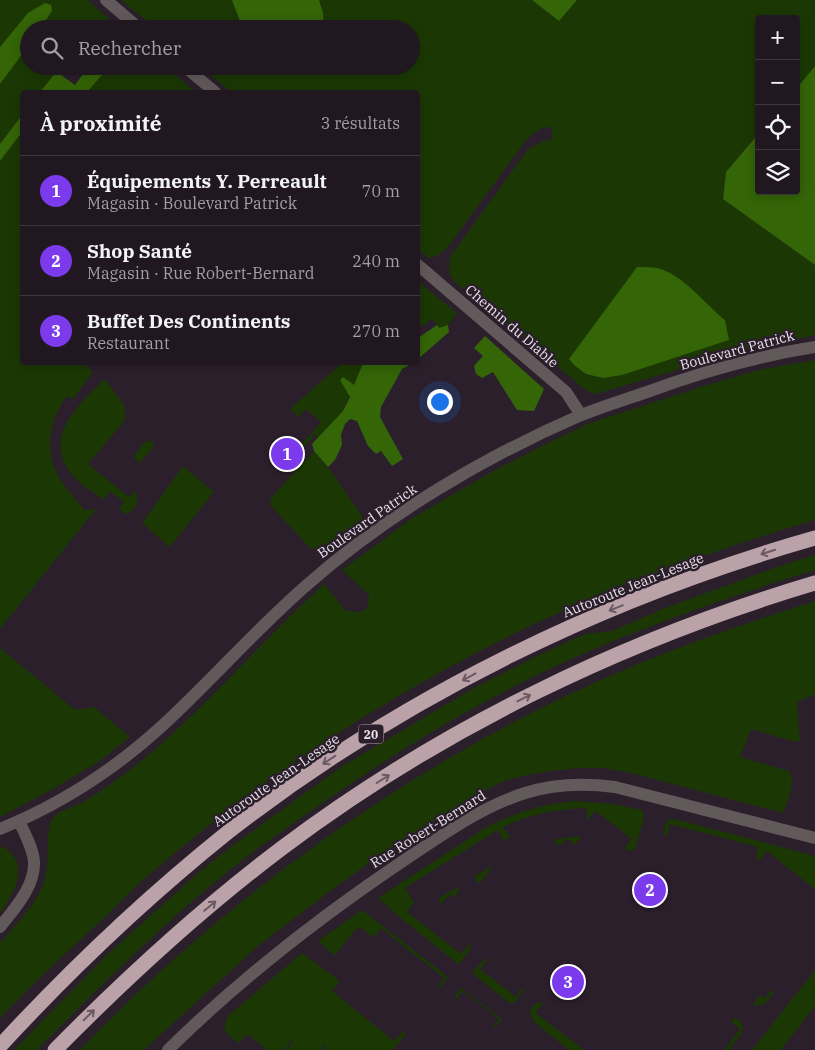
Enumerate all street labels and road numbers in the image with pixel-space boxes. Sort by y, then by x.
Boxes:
street label: Chemin du Diable [462,281,562,371]
street label: Boulevard Patrick [678,326,797,374]
street label: Boulevard Patrick [314,479,421,562]
street label: Autoroute Jean-Lesage [560,548,706,622]
road number: 20 [358,724,384,744]
street label: Autoroute Jean-Lesage [209,729,343,831]
street label: Rue Robert-Bernard [367,786,489,872]

